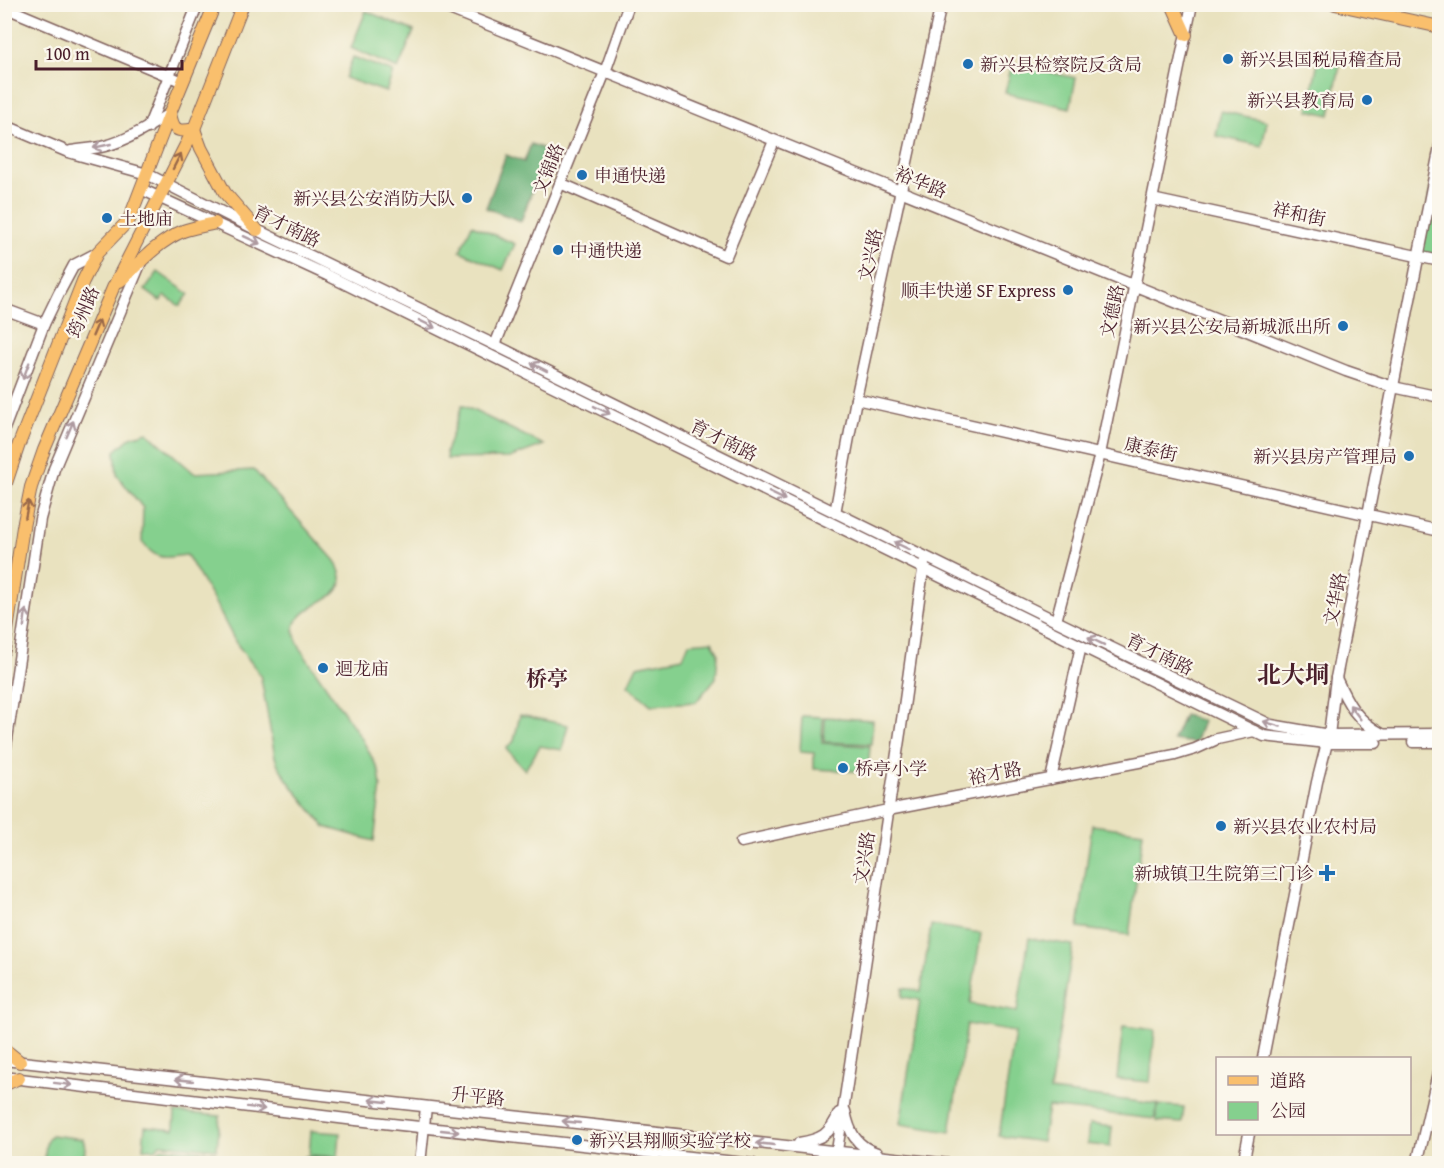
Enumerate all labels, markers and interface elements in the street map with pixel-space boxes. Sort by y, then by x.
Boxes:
scale bar [36,33,182,71]
text: 100 m [45,40,90,67]
place label: 新兴县国税局稽查局 [1240,46,1402,73]
place label: 新兴县检察院反贪局 [980,51,1142,78]
marker: 新兴县国税局稽查局 [1221,52,1235,66]
marker: 新兴县检察院反贪局 [961,57,975,71]
place label: 新兴县教育局 [1247,87,1355,114]
marker: 新兴县教育局 [1360,93,1374,107]
street label: 文锦路 [525,139,571,199]
one-way arrow [93,140,112,152]
one-way arrow [172,152,184,170]
street label: 裕华路 [891,159,951,205]
place label: 申通快递 [594,162,666,189]
marker: 申通快递 [575,168,589,182]
place label: 新兴县公安消防大队 [293,185,455,212]
marker: 新兴县公安消防大队 [460,191,474,205]
street label: 祥和街 [1270,195,1328,233]
street label: 育才南路 [249,198,325,254]
place label: 土地庙 [119,205,173,232]
marker: 土地庙 [100,211,114,225]
street label: 文兴路 [851,226,889,284]
one-way arrow [242,234,260,246]
place label: 中通快递 [570,237,642,264]
marker: 中通快递 [551,243,565,257]
place label: 顺丰快递 SF Express [901,277,1056,304]
street label: 筠州路 [60,282,106,342]
street label: 文德路 [1093,282,1131,340]
marker: 顺丰快递 SF Express [1061,283,1075,297]
place label: 新兴县公安局新城派出所 [1133,313,1331,340]
one-way arrow [91,319,102,337]
one-way arrow [418,319,436,331]
marker: 新兴县公安局新城派出所 [1336,319,1350,333]
one-way arrow [530,360,548,372]
one-way arrow [20,361,31,379]
one-way arrow [593,405,611,417]
street label: 育才南路 [686,412,762,468]
one-way arrow [66,420,77,438]
street label: 康泰街 [1122,430,1180,468]
place label: 新兴县房产管理局 [1253,443,1397,470]
marker: 新兴县房产管理局 [1402,449,1416,463]
one-way arrow [768,491,786,503]
one-way arrow [22,500,33,520]
one-way arrow [893,539,911,551]
street label: 文华路 [1317,570,1353,628]
one-way arrow [19,608,30,628]
street label: 育才南路 [1122,626,1198,682]
one-way arrow [1087,634,1105,646]
place label: 迴龙庙 [335,655,389,682]
district label: 北大垌 [1257,657,1329,692]
marker: 迴龙庙 [316,661,330,675]
district label: 桥亭 [526,663,568,694]
one-way arrow [1349,704,1362,720]
one-way arrow [1263,718,1282,729]
place label: 桥亭小学 [855,755,927,782]
street label: 裕才路 [966,755,1024,791]
marker: 桥亭小学 [836,761,850,775]
place label: 新兴县农业农村局 [1233,813,1377,840]
marker: 新兴县农业农村局 [1214,819,1228,833]
street label: 文兴路 [846,829,882,887]
place label: 新城镇卫生院第三门诊 [1134,860,1314,887]
marker: 新城镇卫生院第三门诊 [1318,864,1336,882]
legend [1216,1057,1411,1135]
text: 道路 [1270,1067,1306,1094]
one-way arrow [174,1074,194,1085]
one-way arrow [52,1078,72,1089]
street label: 升平路 [450,1080,506,1112]
one-way arrow [368,1095,388,1106]
text: 公园 [1270,1097,1306,1124]
one-way arrow [246,1103,265,1114]
one-way arrow [562,1117,582,1128]
one-way arrow [439,1126,459,1137]
place label: 新兴县翔顺实验学校 [589,1127,751,1154]
marker: 新兴县翔顺实验学校 [570,1133,584,1147]
one-way arrow [756,1138,776,1149]

